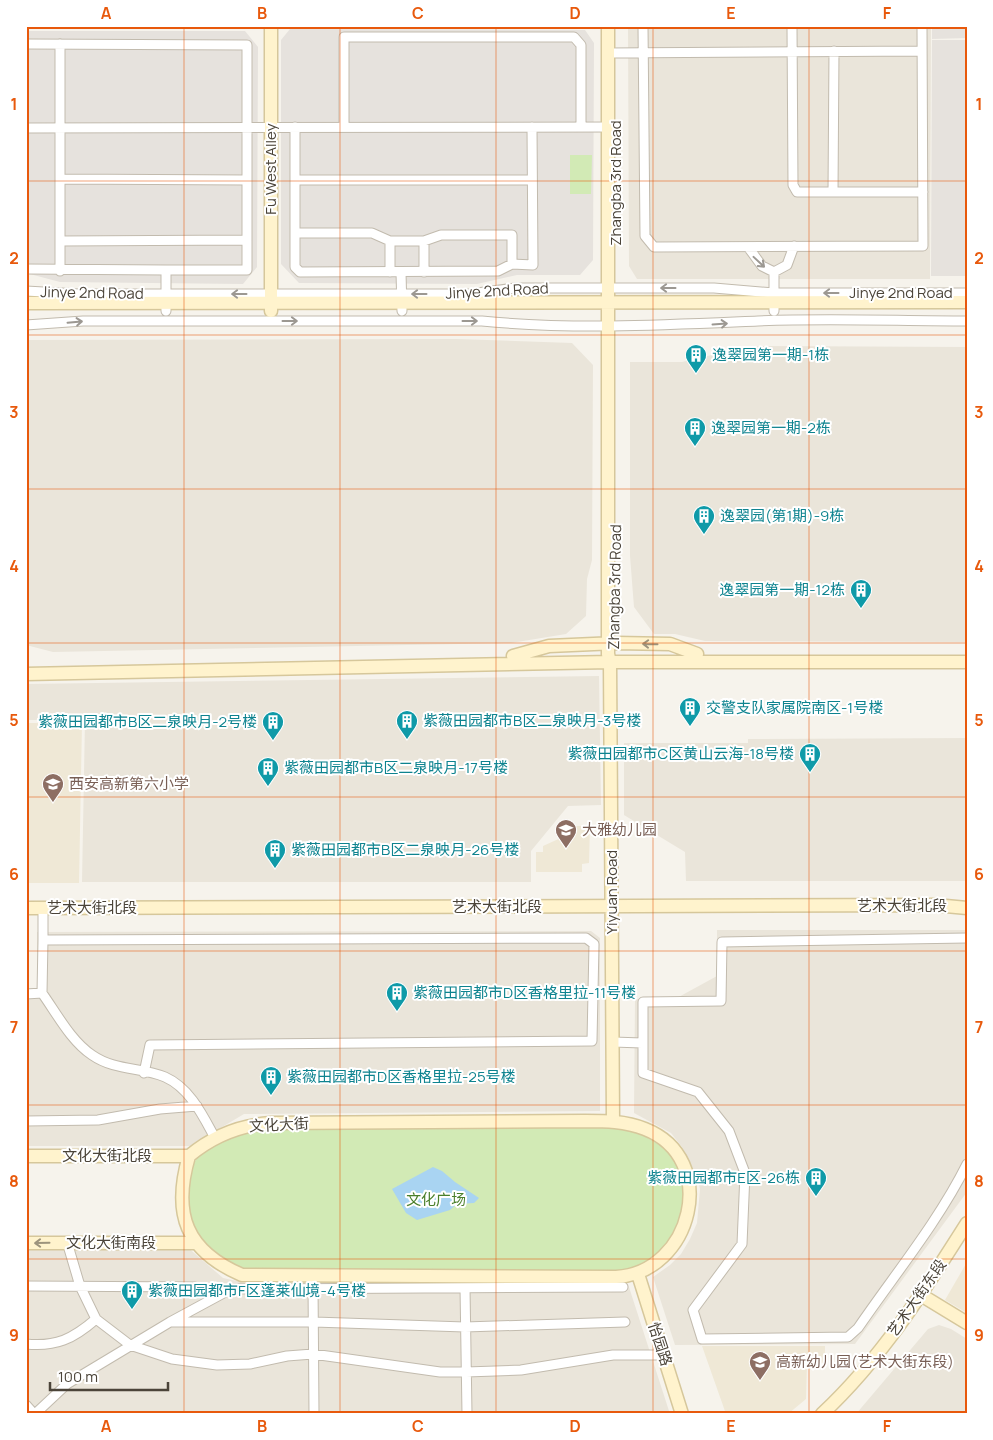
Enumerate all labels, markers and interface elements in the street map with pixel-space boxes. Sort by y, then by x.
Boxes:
text: A [101,2,112,24]
text: B [257,2,267,24]
text: C [412,2,424,24]
text: D [569,2,581,24]
text: E [726,2,736,24]
text: F [883,2,892,24]
text: 1 [10,93,18,115]
text: 1 [975,93,983,115]
street label: Zhangba 3rd Road [605,120,626,246]
street label: Fu West Alley [260,123,281,215]
text: 2 [9,247,19,269]
text: 2 [974,247,984,269]
one-way arrow [752,256,765,268]
street label: Jinye 2nd Road [445,277,549,304]
street label: Jinye 2nd Road [40,281,144,304]
street label: Jinye 2nd Road [849,282,953,303]
one-way arrow [660,283,676,293]
one-way arrow [823,288,839,298]
one-way arrow [231,289,247,299]
one-way arrow [411,289,427,299]
one-way arrow [282,316,298,326]
one-way arrow [462,316,478,326]
one-way arrow [67,317,83,326]
one-way arrow [711,319,727,328]
building icon: 逸翠园第一期-1栋 [684,343,708,374]
place label: 逸翠园第一期-1栋 [712,344,829,365]
text: 3 [9,401,19,423]
text: 3 [974,401,984,423]
building icon: 逸翠园第一期-2栋 [683,416,707,447]
place label: 逸翠园第一期-2栋 [711,417,831,438]
building icon: 逸翠园(第1期)-9栋 [692,504,716,535]
place label: 逸翠园(第1期)-9栋 [720,505,844,526]
street label: Zhangba 3rd Road [603,524,626,650]
text: 4 [9,555,19,577]
text: 4 [974,555,984,577]
building icon: 逸翠园第一期-12栋 [849,578,873,609]
place label: 逸翠园第一期-12栋 [719,579,845,600]
one-way arrow [642,639,658,649]
building icon: 交警支队家属院南区-1号楼 [678,696,702,727]
place label: 交警支队家属院南区-1号楼 [706,697,883,718]
text: 5 [9,709,19,731]
building icon: 紫薇田园都市B区二泉映月-3号楼 [395,709,419,740]
text: 5 [974,709,984,731]
building icon: 紫薇田园都市B区二泉映月-2号楼 [261,710,285,741]
place label: 紫薇田园都市B区二泉映月-3号楼 [423,710,641,731]
place label: 紫薇田园都市B区二泉映月-2号楼 [38,711,257,732]
building icon: 紫薇田园都市C区黄山云海-18号楼 [798,742,822,773]
place label: 紫薇田园都市C区黄山云海-18号楼 [567,743,794,764]
building icon: 紫薇田园都市B区二泉映月-17号楼 [256,756,280,787]
place label: 紫薇田园都市B区二泉映月-17号楼 [284,757,508,778]
school or university icon: 西安高新第六小学 [41,772,65,803]
place label: 西安高新第六小学 [69,773,189,794]
school or university icon: 大雅幼儿园 [554,818,578,849]
place label: 大雅幼儿园 [582,819,657,840]
building icon: 紫薇田园都市B区二泉映月-26号楼 [263,838,287,869]
place label: 紫薇田园都市B区二泉映月-26号楼 [291,839,519,860]
street label: Yiyuan Road [601,850,622,934]
text: 6 [9,863,19,885]
text: 6 [974,863,984,885]
street label: 艺术大街北段 [857,895,947,916]
street label: 艺术大街北段 [452,896,542,917]
street label: 艺术大街北段 [47,897,137,918]
building icon: 紫薇田园都市D区香格里拉-11号楼 [385,981,409,1012]
place label: 紫薇田园都市D区香格里拉-11号楼 [413,982,636,1003]
text: 7 [10,1016,18,1038]
text: 7 [975,1016,983,1038]
building icon: 紫薇田园都市D区香格里拉-25号楼 [259,1065,283,1096]
place label: 紫薇田园都市D区香格里拉-25号楼 [287,1066,516,1087]
street label: 文化大街 [248,1112,309,1137]
street label: 文化大街北段 [62,1145,152,1166]
building icon: 紫薇田园都市E区-26栋 [804,1166,828,1197]
place label: 紫薇田园都市E区-26栋 [647,1167,800,1188]
text: 8 [9,1170,19,1192]
text: 8 [974,1170,984,1192]
park label: 文化广场 [406,1189,466,1210]
street label: 文化大街南段 [66,1232,156,1253]
one-way arrow [34,1238,50,1247]
street label: 艺术大街东段 [882,1255,951,1341]
building icon: 紫薇田园都市F区蓬莱仙境-4号楼 [120,1279,144,1310]
place label: 紫薇田园都市F区蓬莱仙境-4号楼 [148,1280,366,1301]
street label: 怡园路 [644,1319,677,1368]
text: 9 [9,1324,19,1346]
text: 9 [974,1324,984,1346]
school or university icon: 高新幼儿园(艺术大街东段) [748,1350,772,1381]
place label: 高新幼儿园(艺术大街东段) [776,1351,954,1372]
scale bar [50,1360,168,1392]
text: 100 m [58,1366,98,1387]
text: A [101,1415,112,1437]
text: B [257,1415,267,1437]
text: C [412,1415,424,1437]
text: D [569,1415,581,1437]
text: E [726,1415,736,1437]
text: F [883,1415,892,1437]

